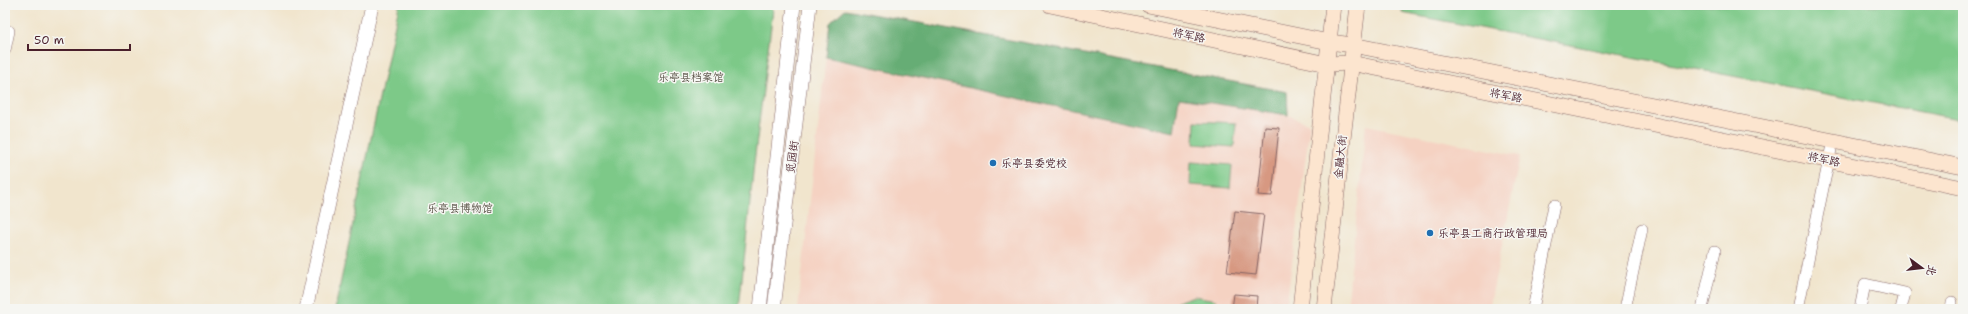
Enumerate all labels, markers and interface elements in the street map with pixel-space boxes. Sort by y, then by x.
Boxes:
street label: 将军路 [1171,25,1207,46]
scale bar [28,26,130,52]
text: 50 m [34,32,64,48]
park label: 乐亭县档案馆 [658,70,724,85]
street label: 将军路 [1488,85,1524,106]
street label: 金融大街 [1331,133,1350,180]
street label: 觅园街 [783,139,802,174]
street label: 将军路 [1806,149,1842,170]
place label: 乐亭县委党校 [1001,156,1067,171]
marker: 乐亭县委党校 [988,158,998,168]
park label: 乐亭县博物馆 [427,201,493,216]
place label: 乐亭县工商行政管理局 [1438,226,1548,241]
marker: 乐亭县工商行政管理局 [1425,228,1435,238]
north arrow [1902,248,1942,288]
text: 北 [1923,263,1940,278]

